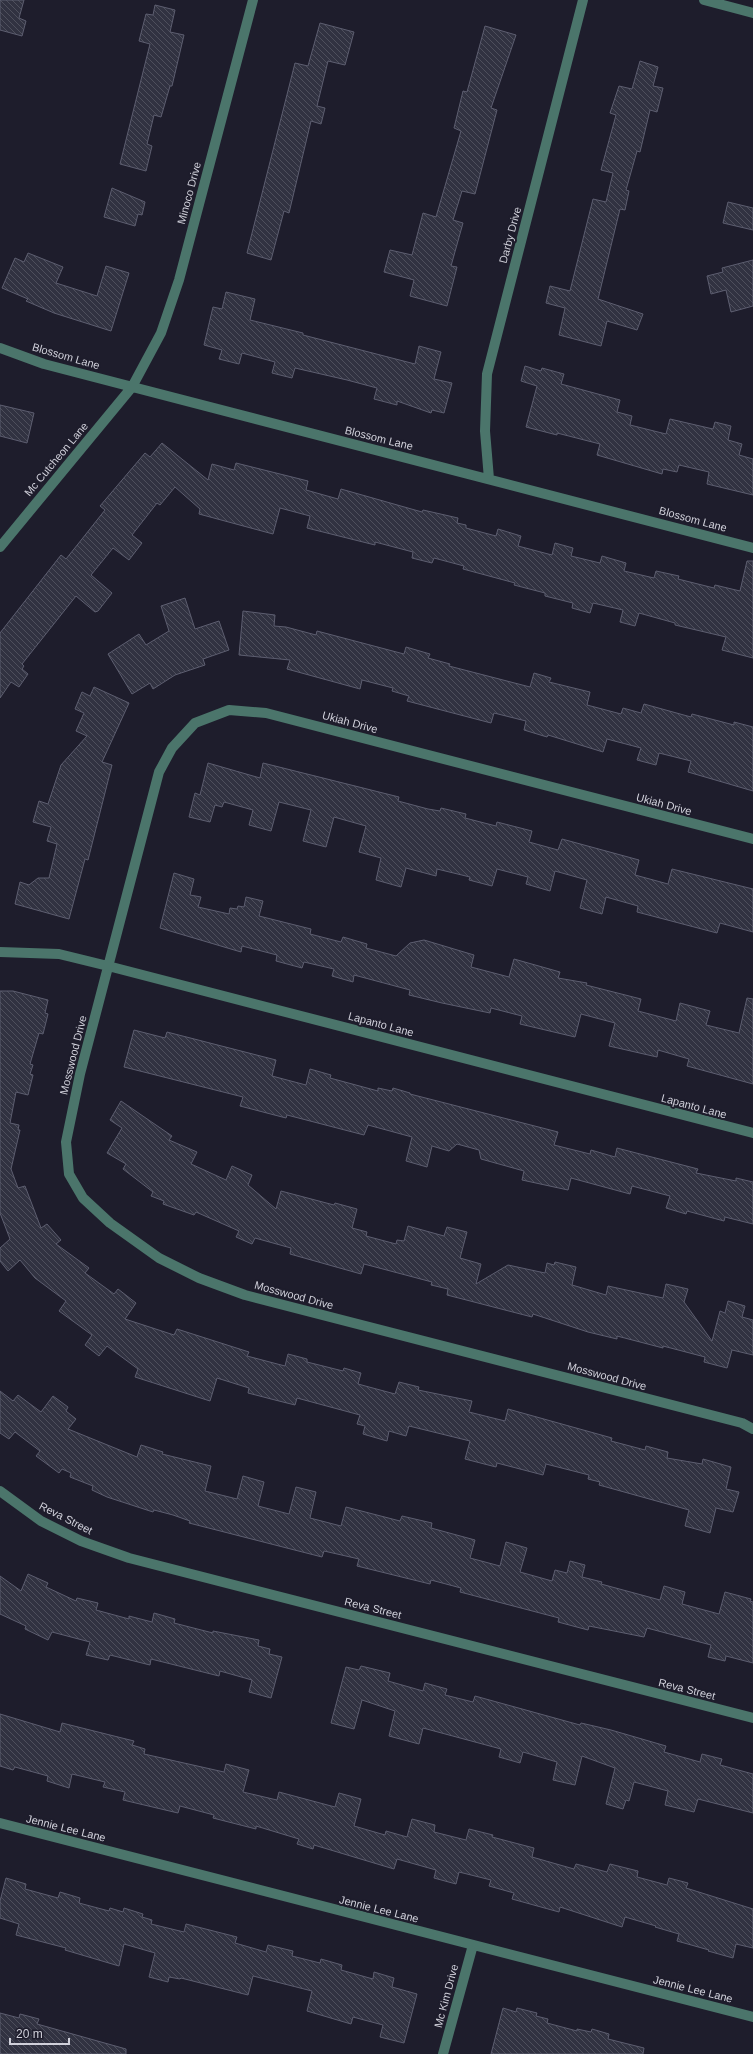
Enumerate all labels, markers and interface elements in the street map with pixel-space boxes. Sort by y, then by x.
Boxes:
street label: Minoco Drive [175,160,203,226]
street label: Darby Drive [497,205,523,265]
street label: Blossom Lane [31,341,101,371]
street label: Mc Cutcheon Lane [22,420,90,498]
street label: Blossom Lane [344,424,414,452]
street label: Blossom Lane [658,504,728,534]
street label: Ukiah Drive [321,709,379,735]
street label: Ukiah Drive [635,791,693,817]
street label: Lapanto Lane [347,1009,415,1039]
street label: Mosswood Drive [57,1014,89,1096]
street label: Lapanto Lane [660,1091,728,1121]
street label: Mosswood Drive [253,1279,335,1311]
street label: Mosswood Drive [566,1360,648,1392]
street label: Reva Street [37,1499,95,1537]
street label: Reva Street [343,1595,403,1621]
street label: Reva Street [657,1676,717,1702]
street label: Jennie Lee Lane [25,1812,107,1844]
street label: Jennie Lee Lane [338,1893,420,1925]
street label: Mc Kim Drive [432,1963,460,2029]
street label: Jennie Lee Lane [652,1973,734,2005]
scale bar [10,2020,69,2046]
text: 20 m [16,2027,43,2041]

